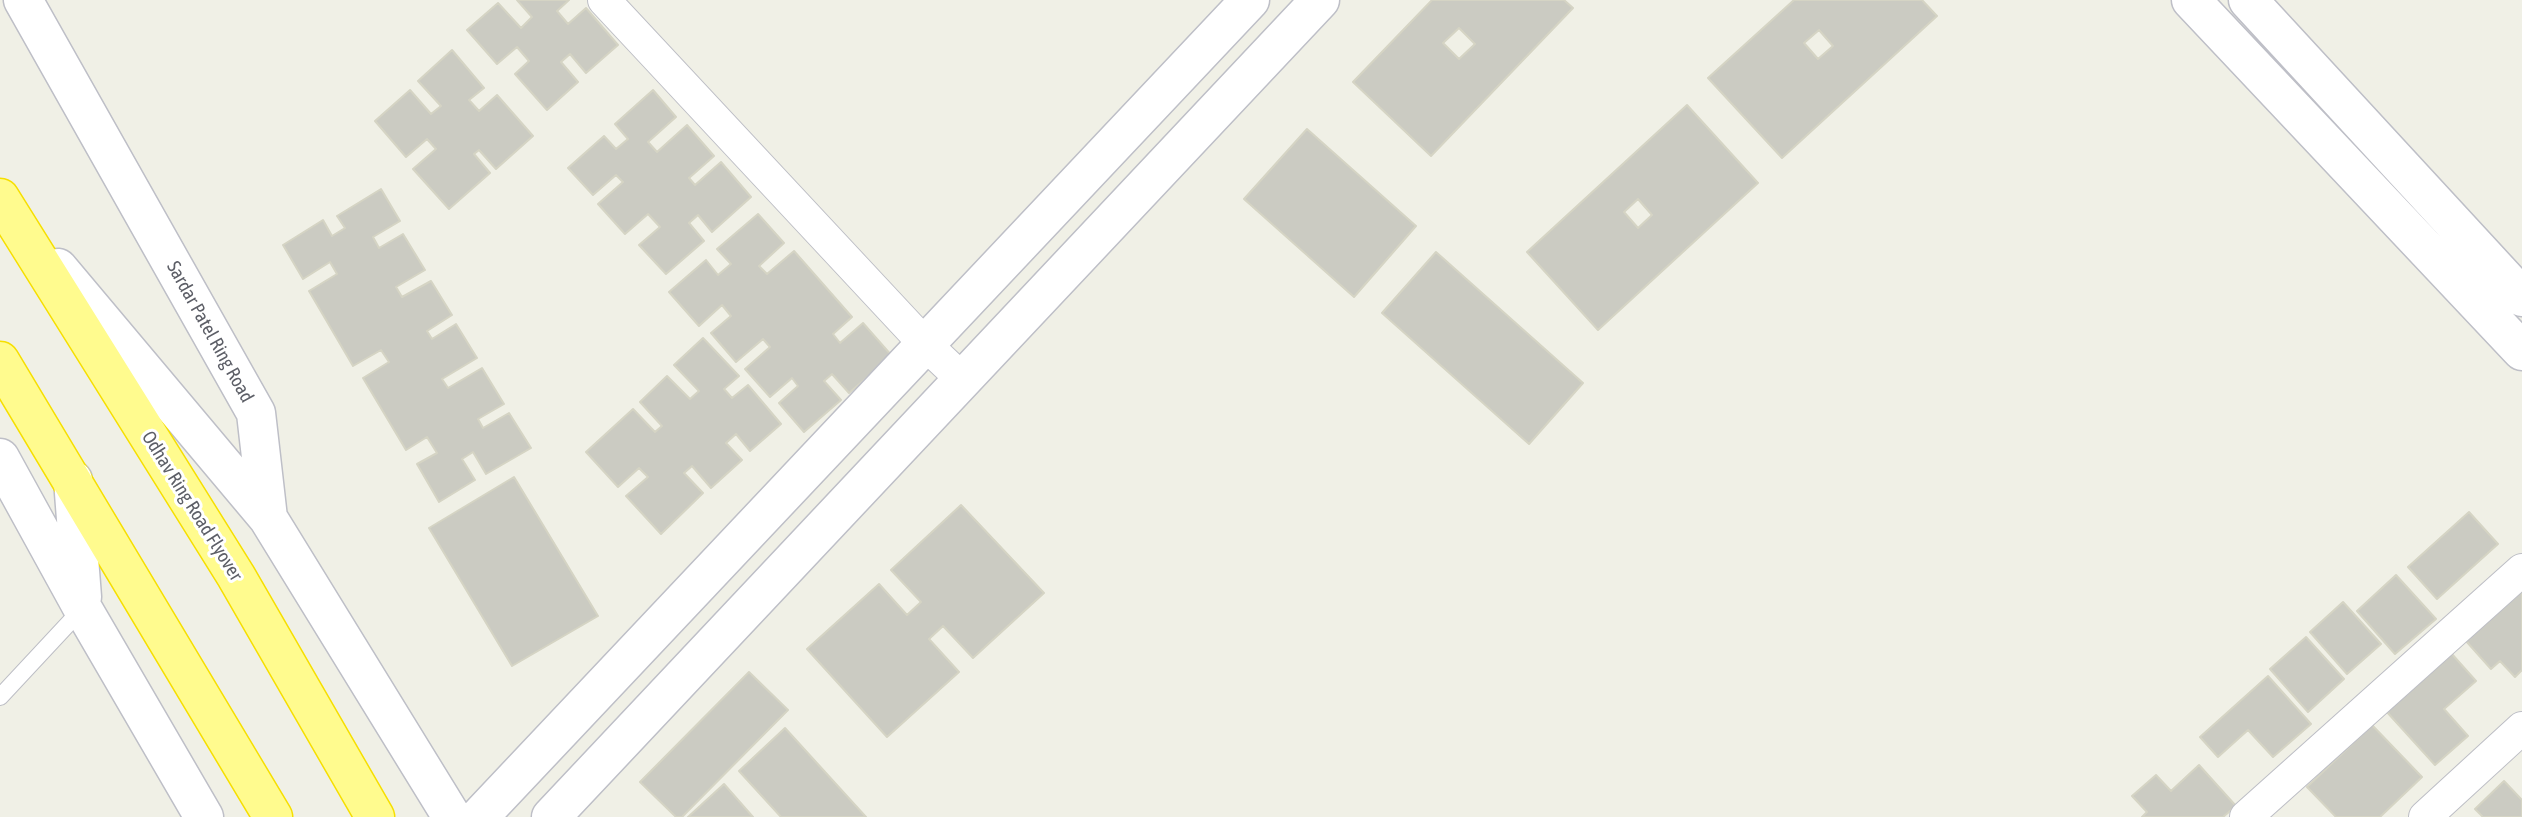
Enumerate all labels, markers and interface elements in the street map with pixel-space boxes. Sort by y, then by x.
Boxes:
street label: Sardar Patel Ring Road [162,257,258,407]
street label: Odhav Ring Road Flyover [137,427,247,585]

